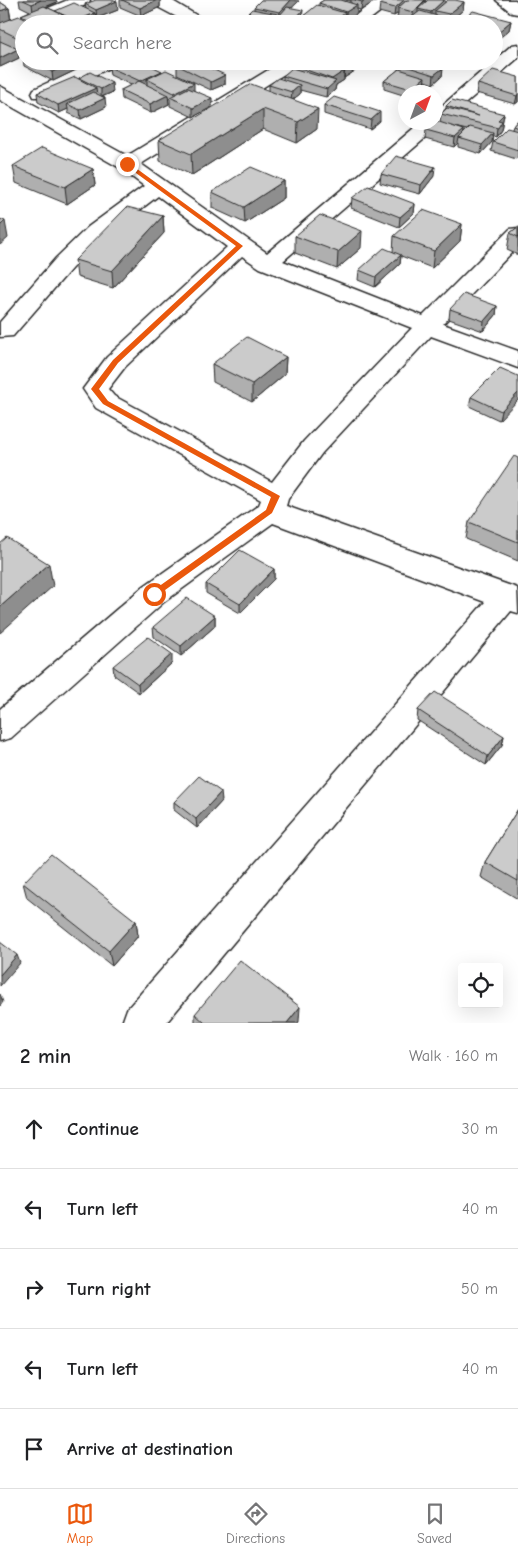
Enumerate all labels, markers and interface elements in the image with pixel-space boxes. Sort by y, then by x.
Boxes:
search box [15,15,503,70]
icon: search [33,29,61,57]
text: Search here [73,32,172,54]
north arrow [398,85,443,130]
route end [116,153,139,176]
route start [143,583,166,606]
map controls [458,963,503,1008]
button: locate [458,963,503,1008]
text: 2 min [20,1044,71,1068]
text: Walk · 160 m [409,1047,498,1065]
icon: ahead [20,1115,48,1143]
text: Continue [67,1118,139,1140]
text: 30 m [462,1120,498,1138]
icon: left [20,1195,48,1223]
text: Turn left [67,1198,138,1220]
text: 40 m [462,1200,498,1218]
icon: right [20,1275,48,1303]
text: Turn right [67,1278,151,1300]
text: 50 m [461,1280,498,1298]
icon: left [20,1355,48,1383]
text: Turn left [67,1358,138,1380]
text: 40 m [462,1360,498,1378]
icon: arrive [20,1435,48,1463]
text: Arrive at destination [67,1438,233,1460]
tab: Map [66,1500,94,1547]
tab: Directions [226,1500,285,1547]
tab: Saved [417,1500,452,1547]

